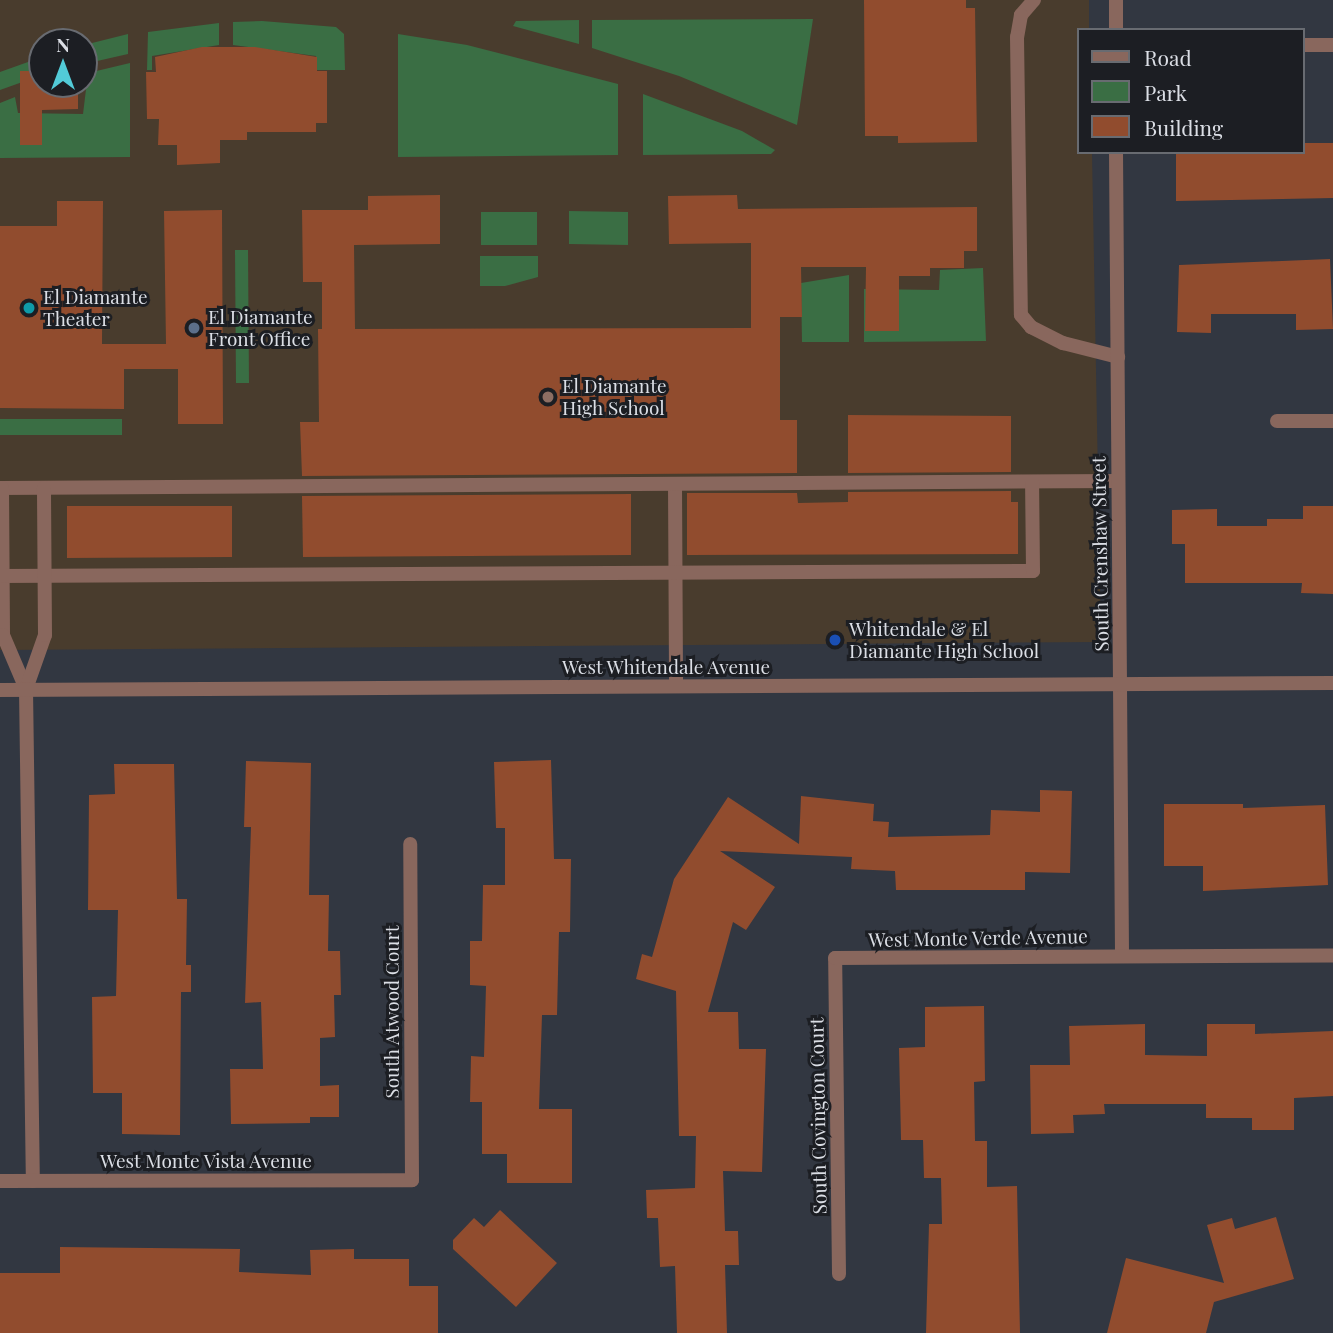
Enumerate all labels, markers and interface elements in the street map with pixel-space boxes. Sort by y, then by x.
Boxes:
north arrow [28,28,98,98]
legend [1078,28,1305,154]
text: N [56,31,70,57]
text: Road [1144,43,1192,71]
text: Park [1144,78,1187,106]
text: Building [1144,113,1223,141]
place label: El Diamante Theater [43,286,148,330]
marker: El Diamante Theater [21,300,37,316]
place label: El Diamante Front Office [208,306,313,350]
marker: El Diamante Front Office [186,320,202,336]
place label: El Diamante High School [562,375,667,419]
marker: El Diamante High School [540,389,556,405]
street label: South Crenshaw Street [1087,456,1113,652]
place label: Whitendale & El Diamante High School [849,618,1039,662]
marker: Whitendale & El Diamante High School [827,632,843,648]
street label: West Whitendale Avenue [561,656,771,678]
street label: South Atwood Court [381,925,403,1099]
street label: West Monte Verde Avenue [867,925,1089,951]
street label: South Covington Court [805,1017,831,1215]
street label: West Monte Vista Avenue [99,1150,313,1172]

